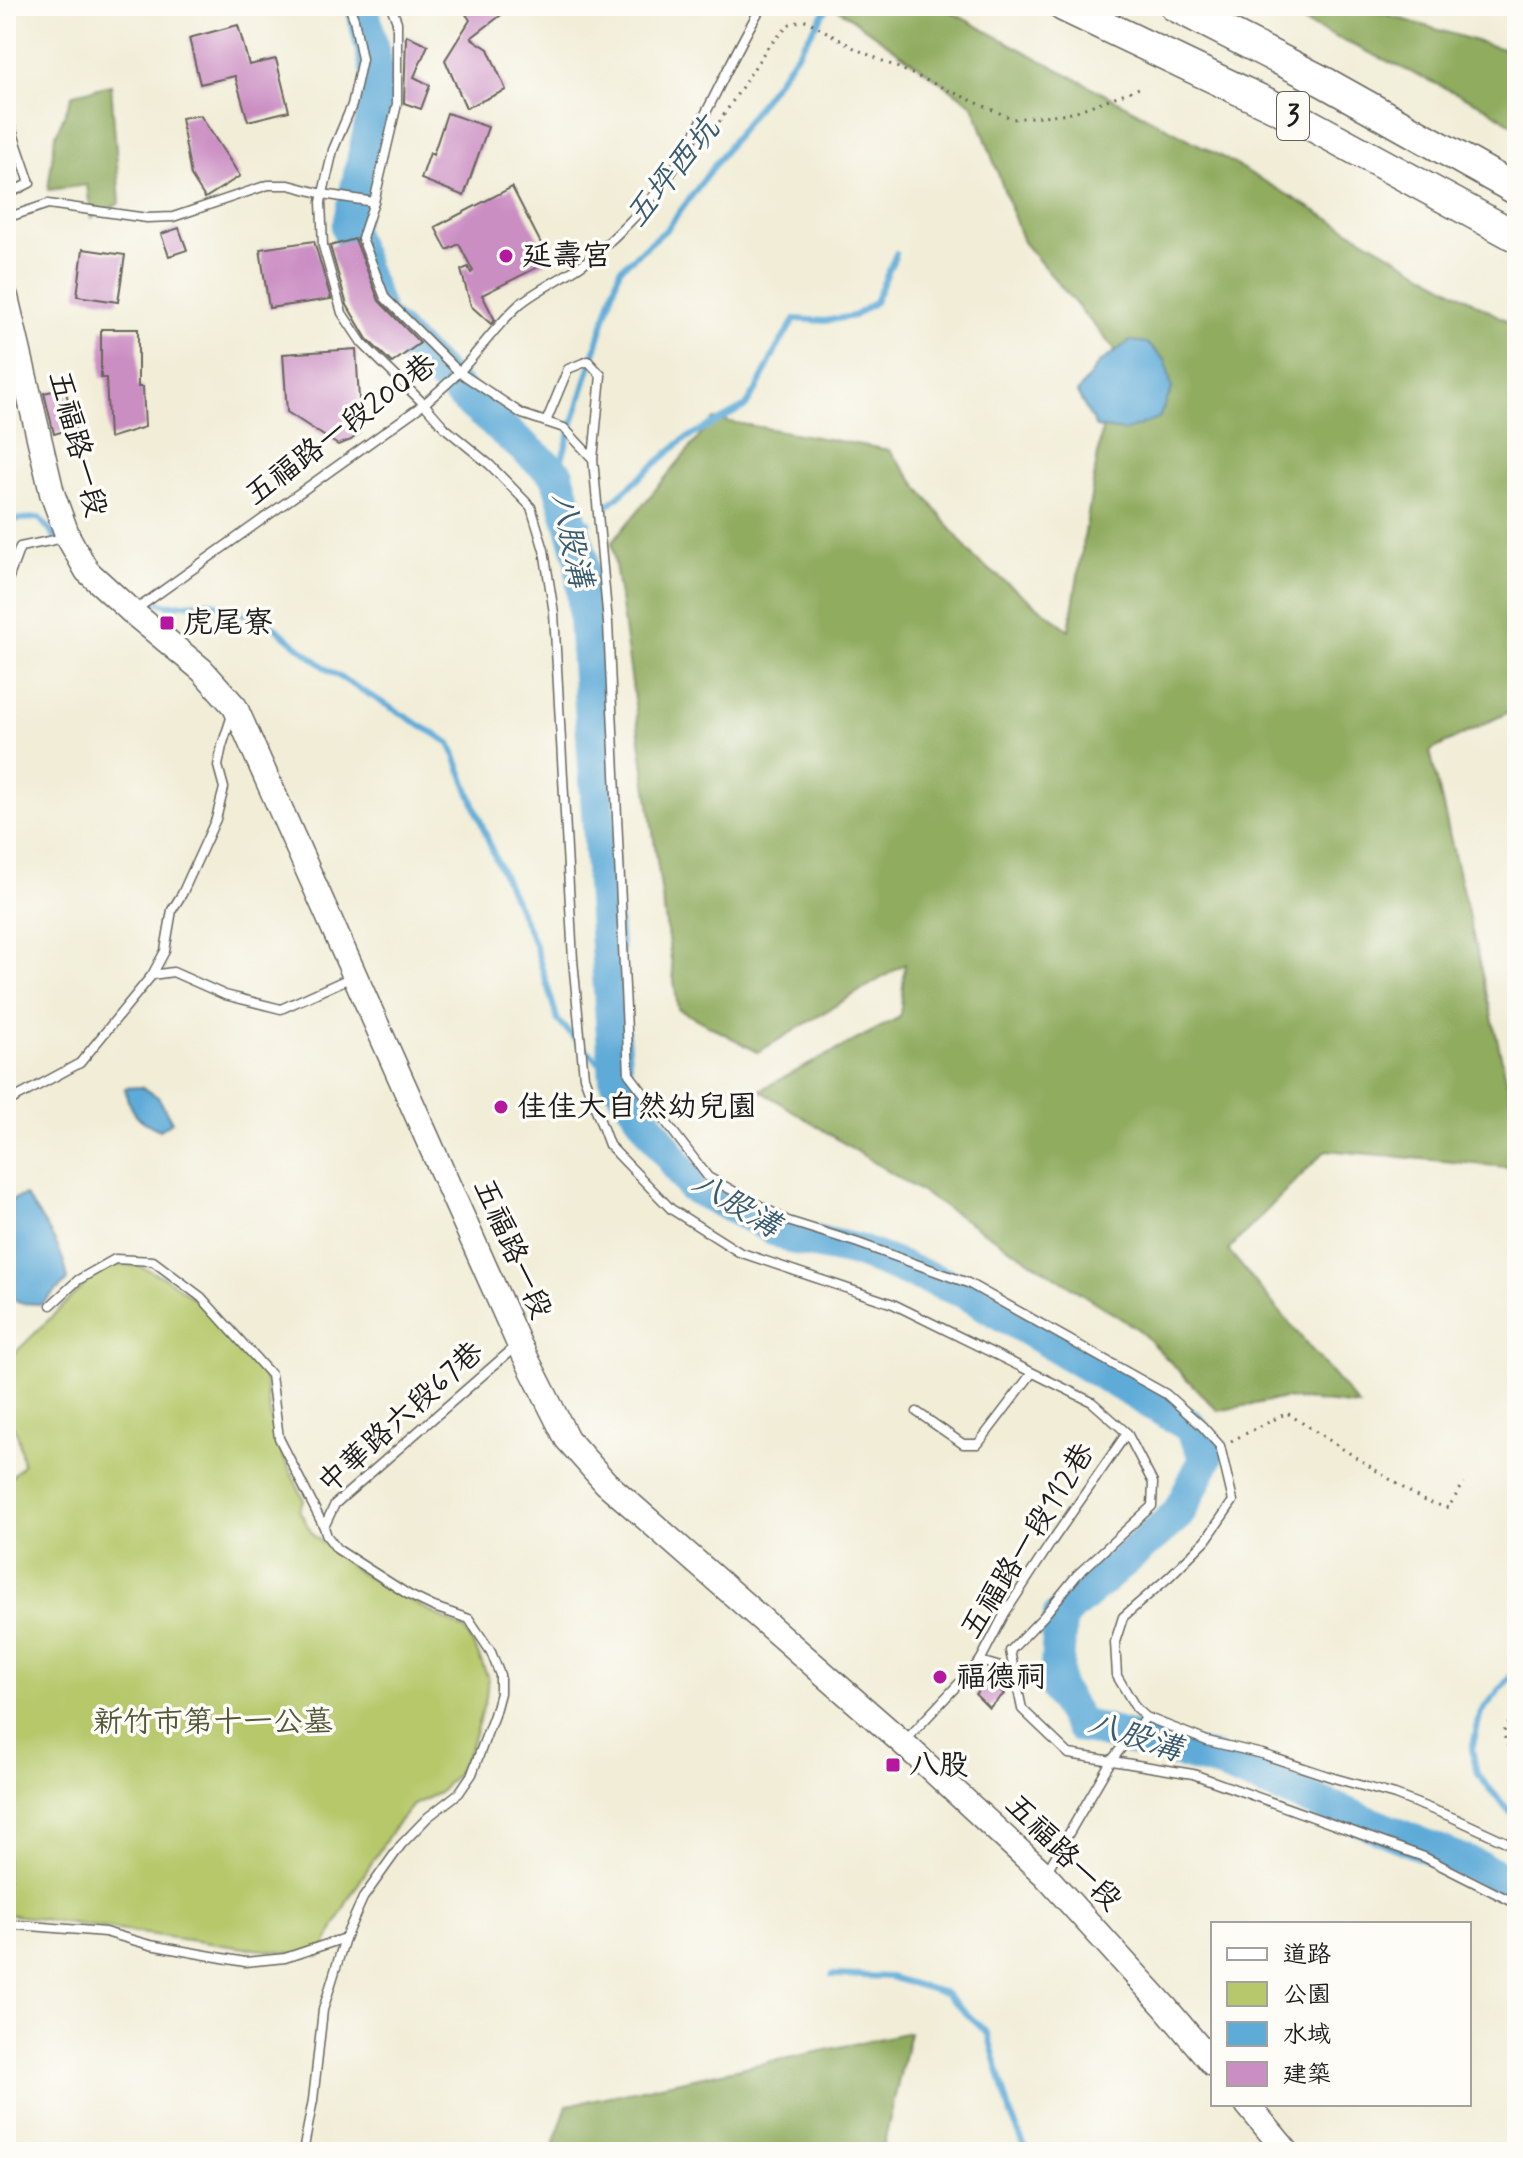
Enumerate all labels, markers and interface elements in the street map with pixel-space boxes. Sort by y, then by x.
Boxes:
road number: 3 [1277,92,1309,140]
water label: 五坪西坑 [616,108,731,236]
place label: 延壽宮 [522,237,612,276]
marker: 延壽宮 [497,247,515,265]
street label: 五福路一段200巷 [237,345,445,515]
street label: 五福路一段 [39,367,115,521]
water label: 八股溝 [540,489,602,594]
place label: 虎尾寮 [183,604,273,643]
marker: 虎尾寮 [158,614,176,632]
place label: 佳佳大自然幼兒園 [517,1088,757,1127]
marker: 佳佳大自然幼兒園 [492,1098,510,1116]
water label: 八股溝 [684,1162,791,1249]
street label: 五福路一段 [464,1173,560,1325]
street label: 中華路六段67巷 [310,1333,492,1503]
street label: 五福路一段112巷 [952,1436,1104,1646]
place label: 福德祠 [956,1658,1046,1697]
marker: 福德祠 [931,1668,949,1686]
water label: 八股溝 [1083,1702,1190,1773]
park label: 新竹市第十一公墓 [93,1703,333,1742]
place label: 八股 [909,1746,969,1785]
marker: 八股 [884,1756,902,1774]
street label: 五福路一段 [996,1786,1130,1920]
legend [1211,1922,1471,2106]
text: 道路 [1283,1940,1331,1971]
text: 公園 [1283,1980,1331,2011]
text: 水域 [1283,2020,1331,2051]
text: 建築 [1283,2060,1331,2091]

